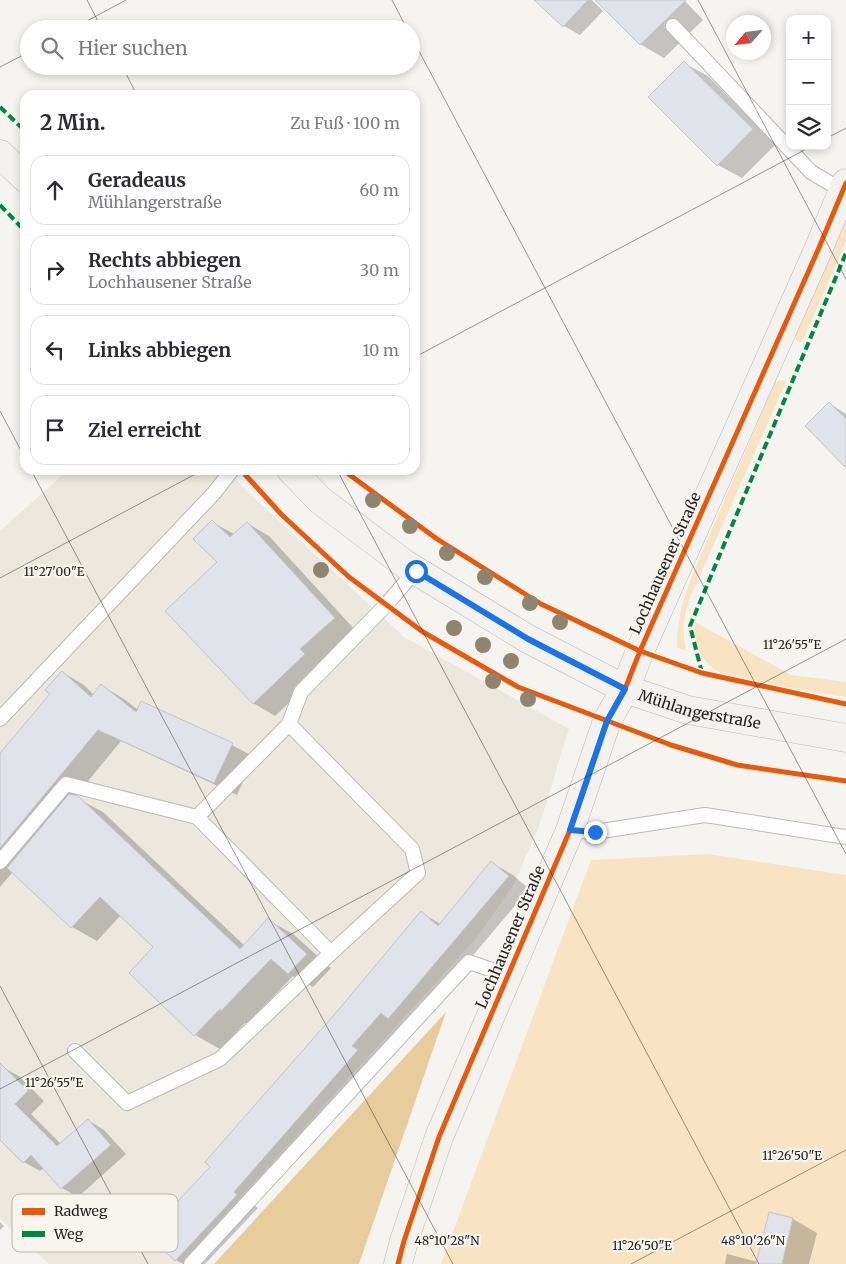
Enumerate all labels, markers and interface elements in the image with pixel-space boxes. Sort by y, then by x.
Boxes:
north arrow [726,15,771,60]
map controls [786,15,831,150]
button: + [786,15,831,60]
search box [20,20,420,75]
icon: search [38,34,66,62]
text: Hier suchen [78,36,188,60]
button: − [786,60,831,105]
button: layers [786,105,831,150]
text: 2 Min. [40,109,106,136]
text: Zu Fuß · 100 m [290,113,400,133]
text: Geradeaus [88,168,186,192]
icon: ahead [41,176,69,204]
text: 60 m [359,180,399,200]
text: Mühlangerstraße [88,192,222,212]
text: Rechts abbiegen [88,248,241,272]
icon: right [41,256,69,284]
text: 30 m [360,260,399,280]
text: Lochhausener Straße [88,272,252,292]
icon: left [41,336,69,364]
text: Links abbiegen [88,338,231,362]
text: 10 m [362,340,399,360]
icon: arrive [41,416,69,444]
text: Ziel erreicht [88,418,201,442]
street label: Lochhausener Straße [625,489,705,637]
route start [405,560,428,583]
text: 11°27'00"E [24,564,85,579]
text: 11°26'55"E [763,637,821,652]
street label: Mühlangerstraße [636,685,763,732]
route end [584,821,607,844]
street label: Lochhausener Straße [471,863,549,1011]
text: 11°26'55"E [25,1075,83,1090]
text: 11°26'50"E [762,1148,822,1163]
legend [12,1194,178,1252]
text: Radweg [54,1202,108,1220]
text: Weg [53,1225,84,1243]
text: 48°10'28"N [415,1233,480,1248]
text: 48°10'26"N [721,1233,786,1248]
text: 11°26'50"E [612,1238,672,1253]

